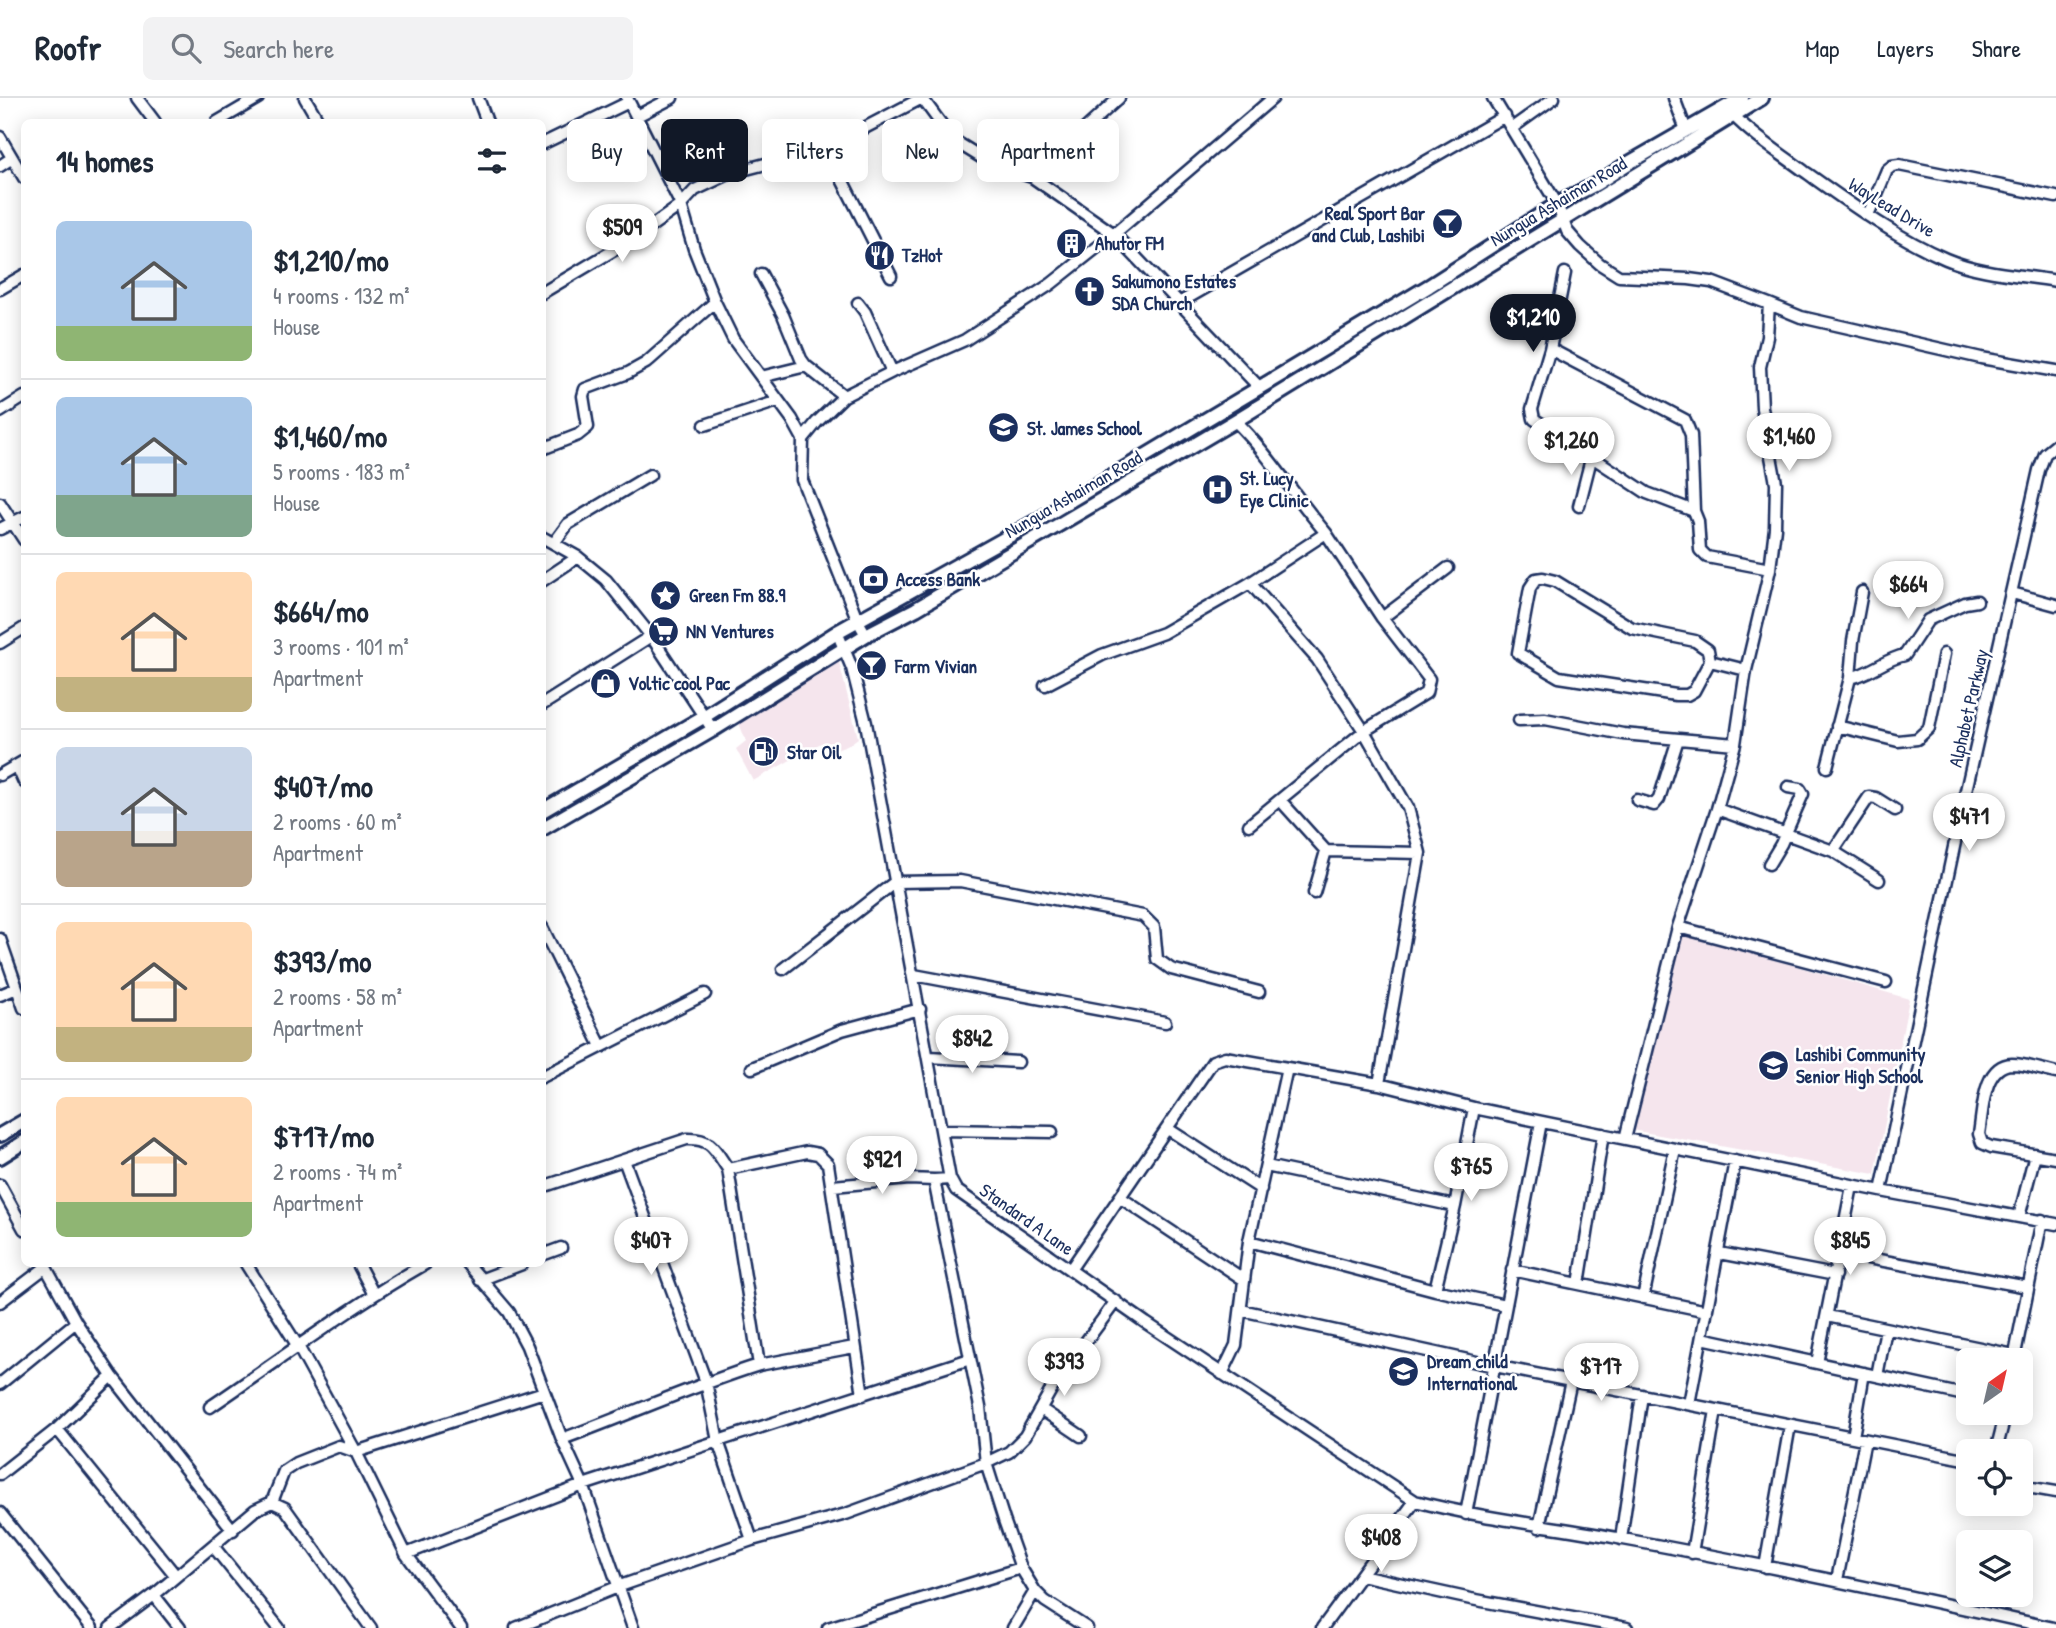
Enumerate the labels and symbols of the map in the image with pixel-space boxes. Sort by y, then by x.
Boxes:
street label: Nungua Ashaiman Road [1485,150,1632,252]
street label: WayLead Drive [1844,171,1941,243]
place label: Real Sport Bar and Club, Lashibi [1312,200,1426,248]
pin: $509 [581,204,663,264]
bar icon: Real Sport Bar and Club, Lashibi [1431,207,1465,241]
building icon: Ahutor FM [1055,226,1089,260]
place label: Ahutor FM [1095,230,1164,256]
restaurant icon: TzHot [862,238,896,272]
place label: TzHot [901,242,944,268]
place label: Sakumono Estates SDA Church [1112,268,1237,316]
church icon: Sakumono Estates SDA Church [1072,275,1106,309]
pin: $1,210 [1476,294,1590,354]
school or university icon: St. James School [987,411,1021,445]
pin: $1,460 [1732,414,1846,473]
place label: St. James School [1027,415,1143,441]
pin: $1,260 [1514,418,1628,477]
street label: Nungua Ashaiman Road [999,444,1147,544]
place label: St. Lucy Eye Clinic [1240,465,1309,514]
hospital icon: St. Lucy Eye Clinic [1200,472,1234,506]
pin: $664 [1867,561,1949,621]
bank icon: Access Bank [856,562,890,596]
place label: Access Bank [896,566,980,592]
place icon: Green Fm 88.9 [649,578,683,612]
place label: Green Fm 88.9 [689,582,785,608]
supermarket icon: NN Ventures [646,614,680,648]
place label: NN Ventures [686,618,774,644]
street label: Alphabet Parkway [1942,646,1994,770]
bar icon: Farm Vivian [855,649,889,683]
place label: Farm Vivian [894,653,977,679]
shop icon: Voltic cool Pac [588,666,622,700]
place label: Voltic cool Pac [628,670,731,696]
fuel station icon: Star Oil [747,735,781,769]
place label: Star Oil [787,739,842,765]
pin: $471 [1928,794,2010,853]
pin: $842 [931,1016,1013,1075]
place label: Lashibi Community Senior High School [1796,1041,1925,1090]
school or university icon: Lashibi Community Senior High School [1756,1048,1790,1082]
pin: $921 [841,1136,923,1196]
pin: $765 [1430,1144,1512,1203]
street label: Standard A Lane [975,1177,1080,1261]
pin: $407 [610,1218,692,1277]
pin: $845 [1809,1218,1891,1277]
pin: $393 [1023,1338,1105,1398]
pin: $717 [1560,1344,1642,1403]
place label: Dream child International [1427,1348,1518,1396]
north arrow [1956,1348,2034,1424]
school or university icon: Dream child International [1387,1355,1421,1389]
pin: $408 [1340,1514,1422,1574]

